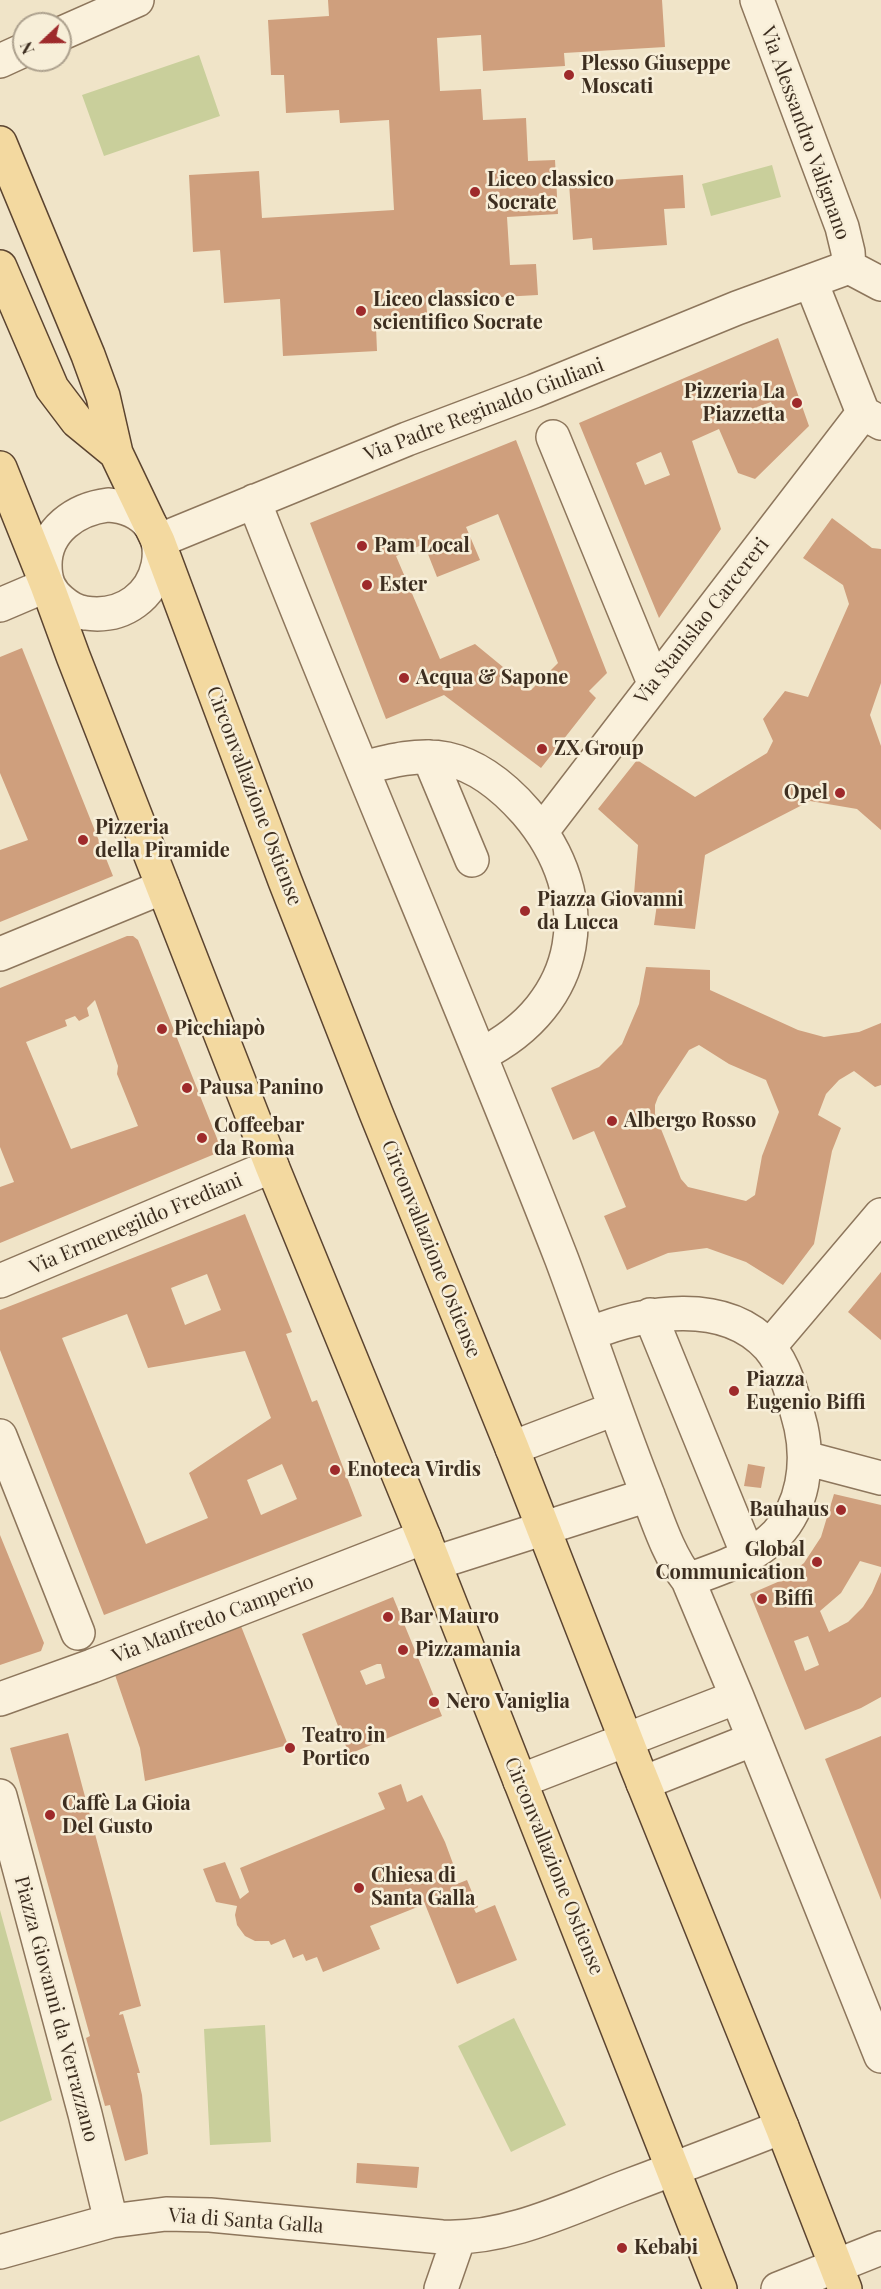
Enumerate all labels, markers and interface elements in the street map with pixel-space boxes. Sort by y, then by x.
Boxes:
north arrow [12,12,72,72]
street label: Via Alessandro Valignano [755,23,855,243]
text: N [15,39,39,57]
place label: Plesso Giuseppe Moscati [581,52,731,99]
marker: Plesso Giuseppe Moscati [562,68,576,82]
place label: Liceo classico Socrate [487,168,614,215]
marker: Liceo classico Socrate [468,185,482,199]
place label: Liceo classico e scientifico Socrate [373,288,543,335]
marker: Liceo classico e scientifico Socrate [354,304,368,318]
street label: Via Padre Reginaldo Giuliani [361,353,607,467]
place label: Pizzeria La Piazzetta [684,380,785,427]
marker: Pizzeria La Piazzetta [790,396,804,410]
street label: Via Stanislao Carcereri [630,533,774,709]
place label: Pam Local [374,534,470,558]
marker: Pam Local [355,539,369,553]
place label: Ester [379,573,427,597]
marker: Ester [360,578,374,592]
place label: Acqua & Sapone [416,666,568,690]
marker: Acqua & Sapone [397,671,411,685]
street label: Circonvallazione Ostiense [201,683,307,909]
place label: ZX Group [554,737,644,761]
marker: ZX Group [535,742,549,756]
place label: Opel [784,781,828,805]
marker: Opel [833,786,847,800]
place label: Pizzeria della Piramide [95,816,230,863]
marker: Pizzeria della Piramide [76,833,90,847]
place label: Piazza Giovanni da Lucca [537,888,684,935]
marker: Piazza Giovanni da Lucca [518,904,532,918]
place label: Picchiapò [174,1017,265,1041]
marker: Picchiapò [155,1022,169,1036]
place label: Pausa Panino [199,1076,323,1100]
marker: Pausa Panino [180,1081,194,1095]
place label: Albergo Rosso [624,1109,756,1133]
place label: Coffeebar da Roma [214,1114,304,1161]
marker: Albergo Rosso [605,1114,619,1128]
marker: Coffeebar da Roma [195,1131,209,1145]
street label: Circonvallazione Ostiense [376,1137,486,1361]
street label: Via Ermenegildo Frediani [26,1168,246,1280]
place label: Piazza Eugenio Biffi [746,1368,866,1415]
marker: Piazza Eugenio Biffi [727,1384,741,1398]
place label: Enoteca Virdis [347,1458,481,1482]
marker: Enoteca Virdis [328,1463,342,1477]
place label: Bauhaus [749,1498,829,1522]
marker: Bauhaus [834,1503,848,1517]
place label: Global Communication [656,1538,805,1585]
marker: Global Communication [810,1555,824,1569]
street label: Via Manfredo Camperio [109,1569,317,1669]
place label: Biffi [774,1587,814,1611]
marker: Biffi [755,1592,769,1606]
place label: Bar Mauro [400,1605,499,1629]
marker: Bar Mauro [381,1610,395,1624]
place label: Pizzamania [415,1638,521,1662]
marker: Pizzamania [396,1643,410,1657]
place label: Nero Vaniglia [446,1690,570,1714]
marker: Nero Vaniglia [427,1695,441,1709]
place label: Teatro in Portico [302,1724,386,1771]
marker: Teatro in Portico [283,1741,297,1755]
street label: Circonvallazione Ostiense [499,1754,609,1978]
place label: Caffè La Gioia Del Gusto [62,1792,191,1839]
marker: Caffè La Gioia Del Gusto [43,1808,57,1822]
place label: Chiesa di Santa Galla [371,1864,475,1911]
street label: Piazza Giovanni da Verrazzano [9,1873,103,2145]
marker: Chiesa di Santa Galla [352,1881,366,1895]
street label: Via di Santa Galla [168,2204,324,2238]
place label: Kebabi [634,2236,698,2260]
marker: Kebabi [615,2241,629,2255]

